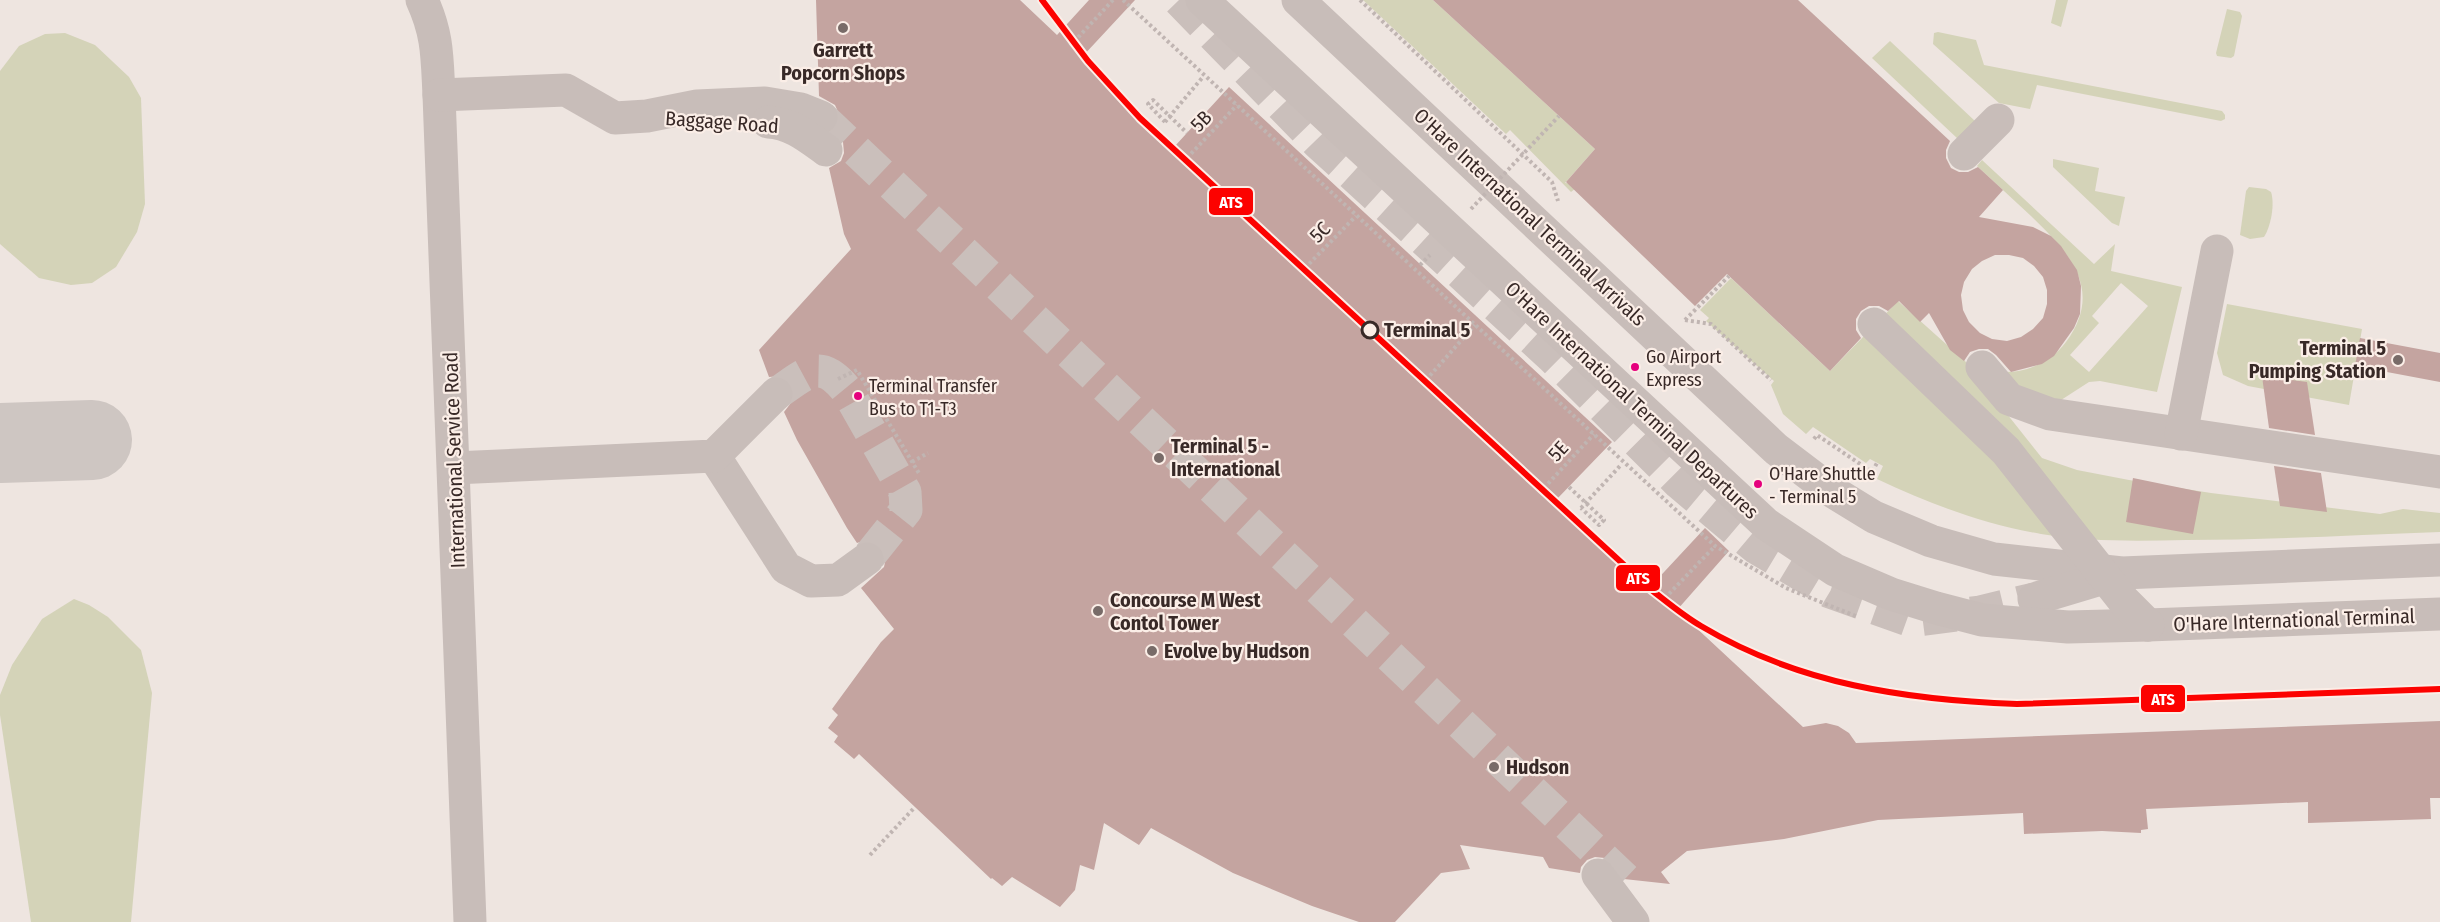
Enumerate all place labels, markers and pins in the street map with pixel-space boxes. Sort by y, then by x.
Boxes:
marker: Garrett Popcorn Shops [836,21,850,35]
place label: Garrett Popcorn Shops [781,38,905,85]
place label: Terminal 5 [1384,318,1470,342]
marker: Terminal 5 [1361,321,1379,339]
place label: Terminal 5 Pumping Station [2249,336,2386,383]
place label: Go Airport Express [1646,346,1722,391]
marker: Terminal 5 Pumping Station [2391,353,2405,367]
marker: Go Airport Express [1629,361,1641,373]
place label: Terminal Transfer Bus to T1-T3 [869,375,998,420]
marker: Terminal Transfer Bus to T1-T3 [852,390,864,402]
place label: Terminal 5 - International [1171,434,1281,481]
marker: Terminal 5 - International [1152,451,1166,465]
place label: O'Hare Shuttle - Terminal 5 [1769,463,1876,508]
marker: O'Hare Shuttle - Terminal 5 [1752,478,1764,490]
place label: Concourse M West Contol Tower [1110,588,1261,635]
marker: Concourse M West Contol Tower [1091,604,1105,618]
place label: Evolve by Hudson [1164,639,1309,663]
marker: Evolve by Hudson [1145,644,1159,658]
place label: Hudson [1506,755,1569,779]
marker: Hudson [1487,760,1501,774]

